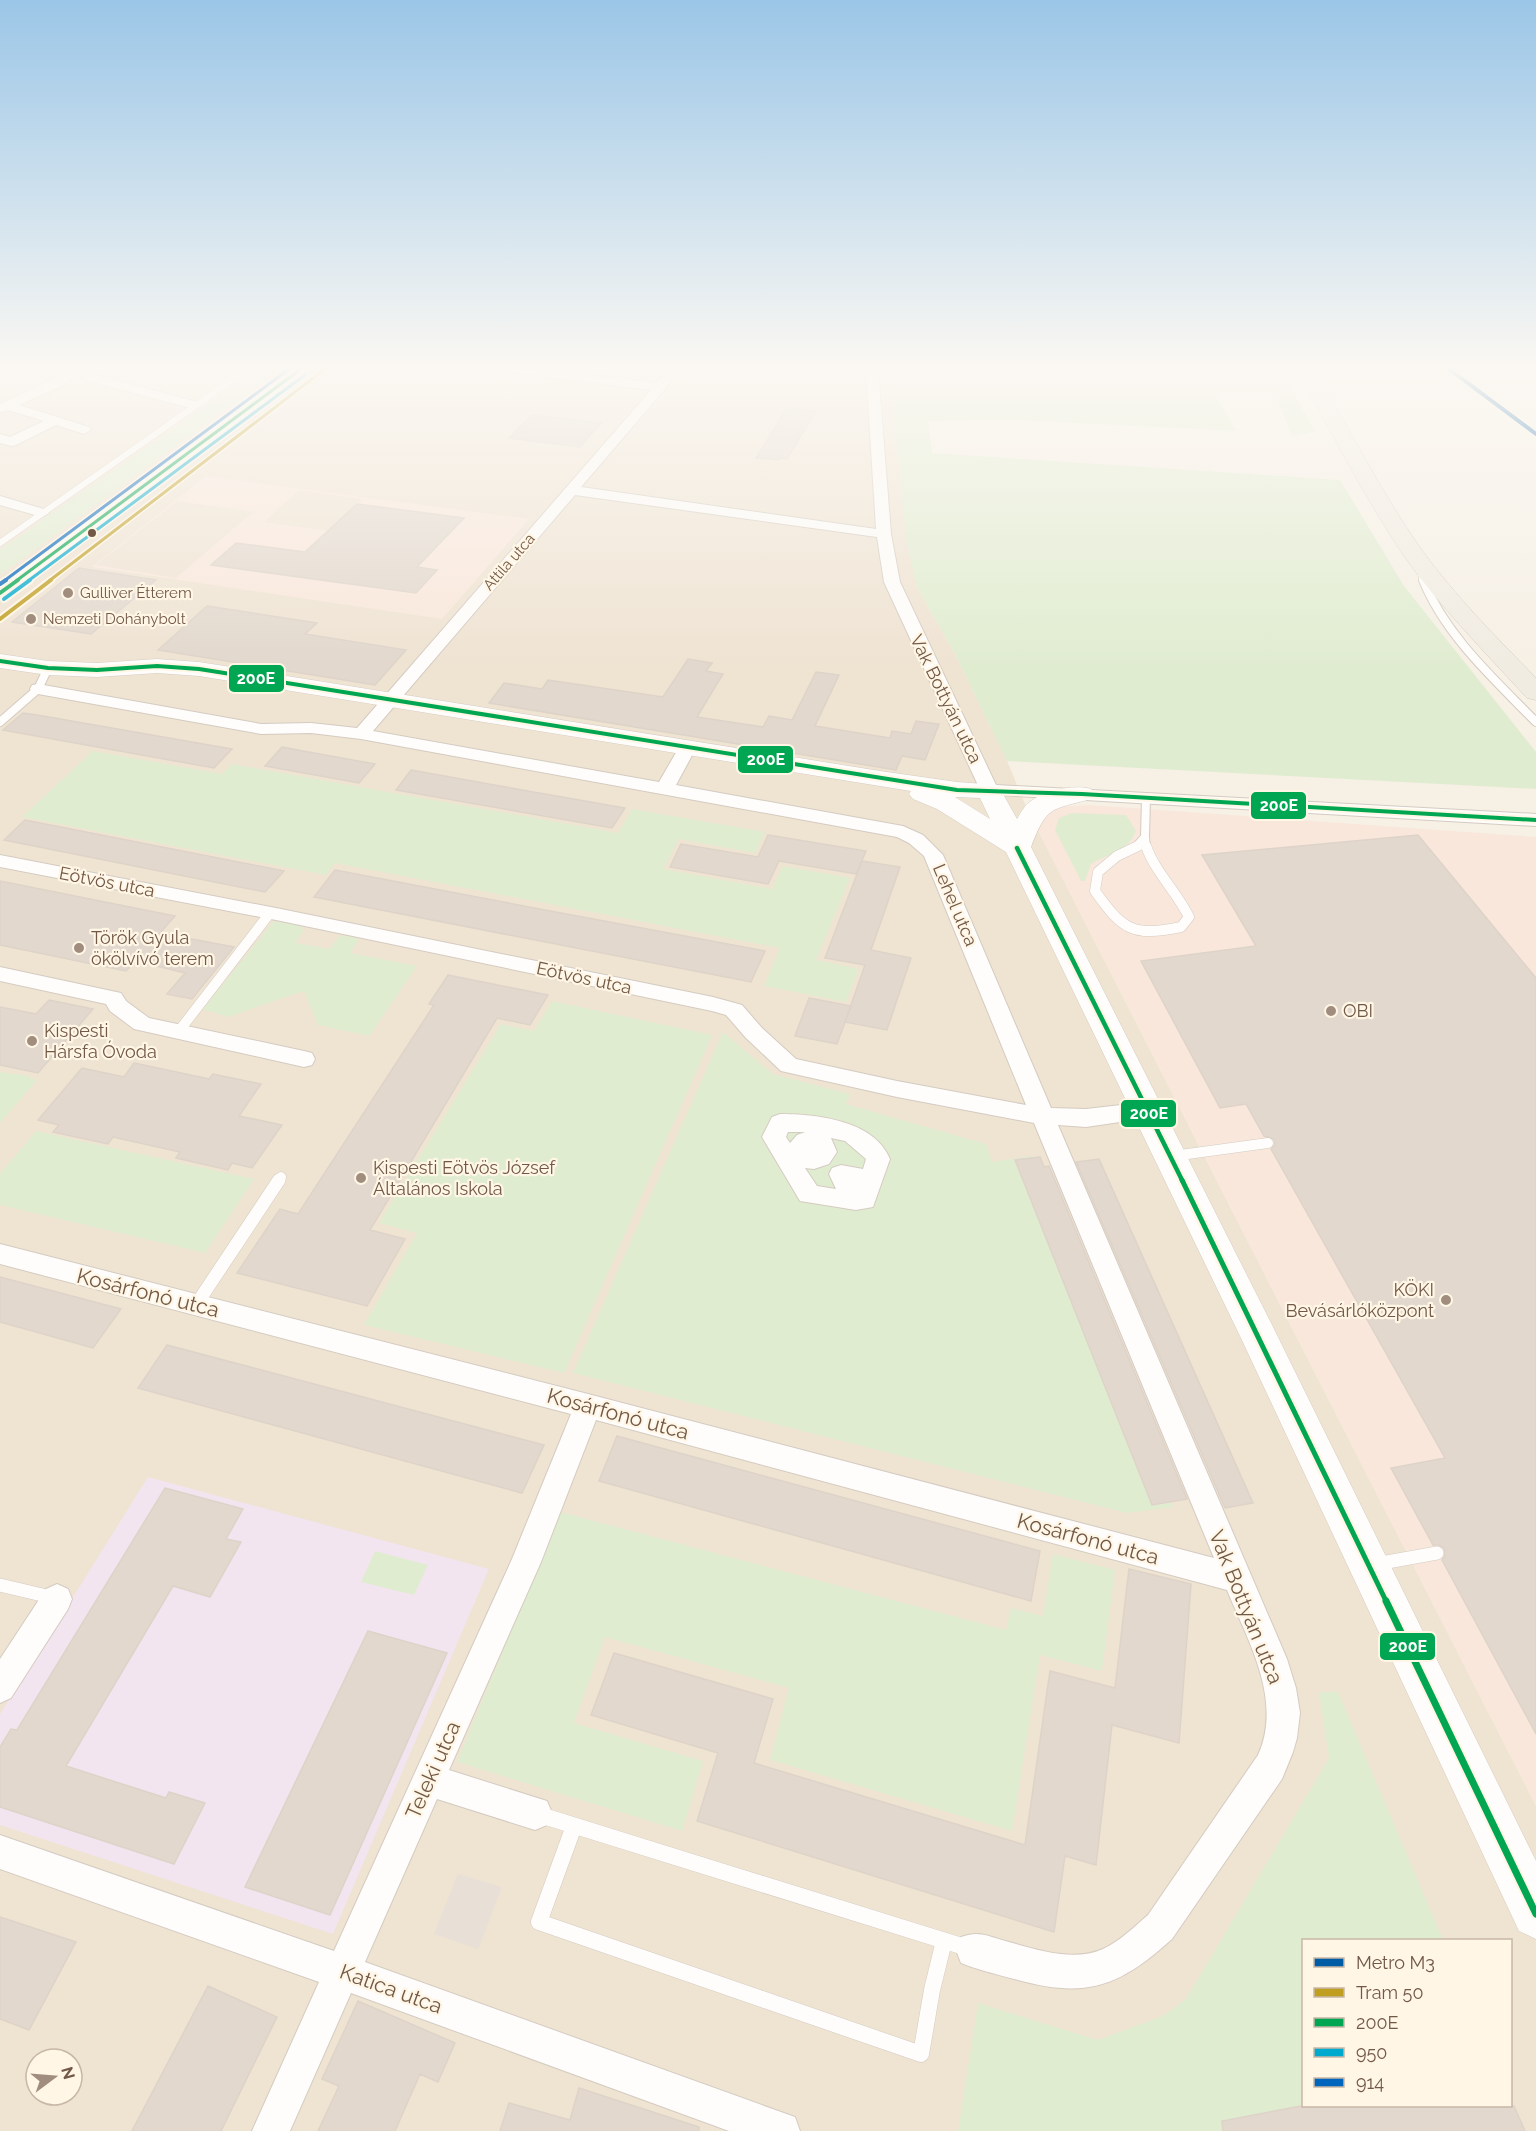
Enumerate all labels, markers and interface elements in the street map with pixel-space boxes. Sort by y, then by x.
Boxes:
unlabelled marker [86,527,98,539]
street label: Attila utca [479,530,539,594]
place label: Gulliver Étterem [80,584,192,602]
marker: Gulliver Étterem [61,586,75,600]
place label: Nemzeti Dohánybolt [43,610,186,628]
marker: Nemzeti Dohánybolt [24,612,38,626]
street label: Vak Bottyán utca [906,631,987,767]
line badge: 200E [228,664,285,693]
text: 200E [237,669,276,688]
line badge: 200E [737,745,794,774]
text: 200E [747,750,786,769]
line badge: 200E [1250,791,1307,820]
text: 200E [1260,796,1299,815]
street label: Lehel utca [929,861,982,949]
street label: Eötvös utca [58,862,157,901]
place label: Török Gyula ökölvívó terem [91,927,214,969]
marker: Török Gyula ökölvívó terem [72,941,86,955]
street label: Eötvös utca [535,957,634,998]
place label: OBI [1343,1000,1373,1021]
marker: OBI [1324,1004,1338,1018]
place label: Kispesti Hársfa Óvoda [44,1020,157,1062]
marker: Kispesti Hársfa Óvoda [25,1034,39,1048]
line badge: 200E [1120,1099,1177,1128]
text: 200E [1130,1104,1169,1123]
place label: Kispesti Eötvös József Általános Iskola [373,1157,556,1199]
marker: Kispesti Eötvös József Általános Iskola [354,1171,368,1185]
street label: Kosárfonó utca [74,1263,222,1322]
place label: KÖKI Bevásárlóközpont [1285,1279,1434,1321]
marker: KÖKI Bevásárlóközpont [1439,1293,1453,1307]
street label: Kosárfonó utca [544,1383,692,1444]
street label: Kosárfonó utca [1014,1508,1162,1569]
street label: Vak Bottyán utca [1204,1526,1289,1687]
line badge: 200E [1379,1632,1436,1661]
text: 200E [1389,1637,1428,1656]
street label: Teleki utca [400,1717,465,1822]
legend [1302,1939,1512,2107]
text: Metro M3 [1356,1952,1435,1973]
street label: Katica utca [337,1958,446,2019]
text: Tram 50 [1356,1982,1423,2003]
text: 200E [1356,2012,1398,2033]
text: 950 [1356,2042,1387,2063]
north arrow [24,2047,84,2107]
text: N [57,2065,79,2081]
text: 914 [1356,2072,1384,2093]

